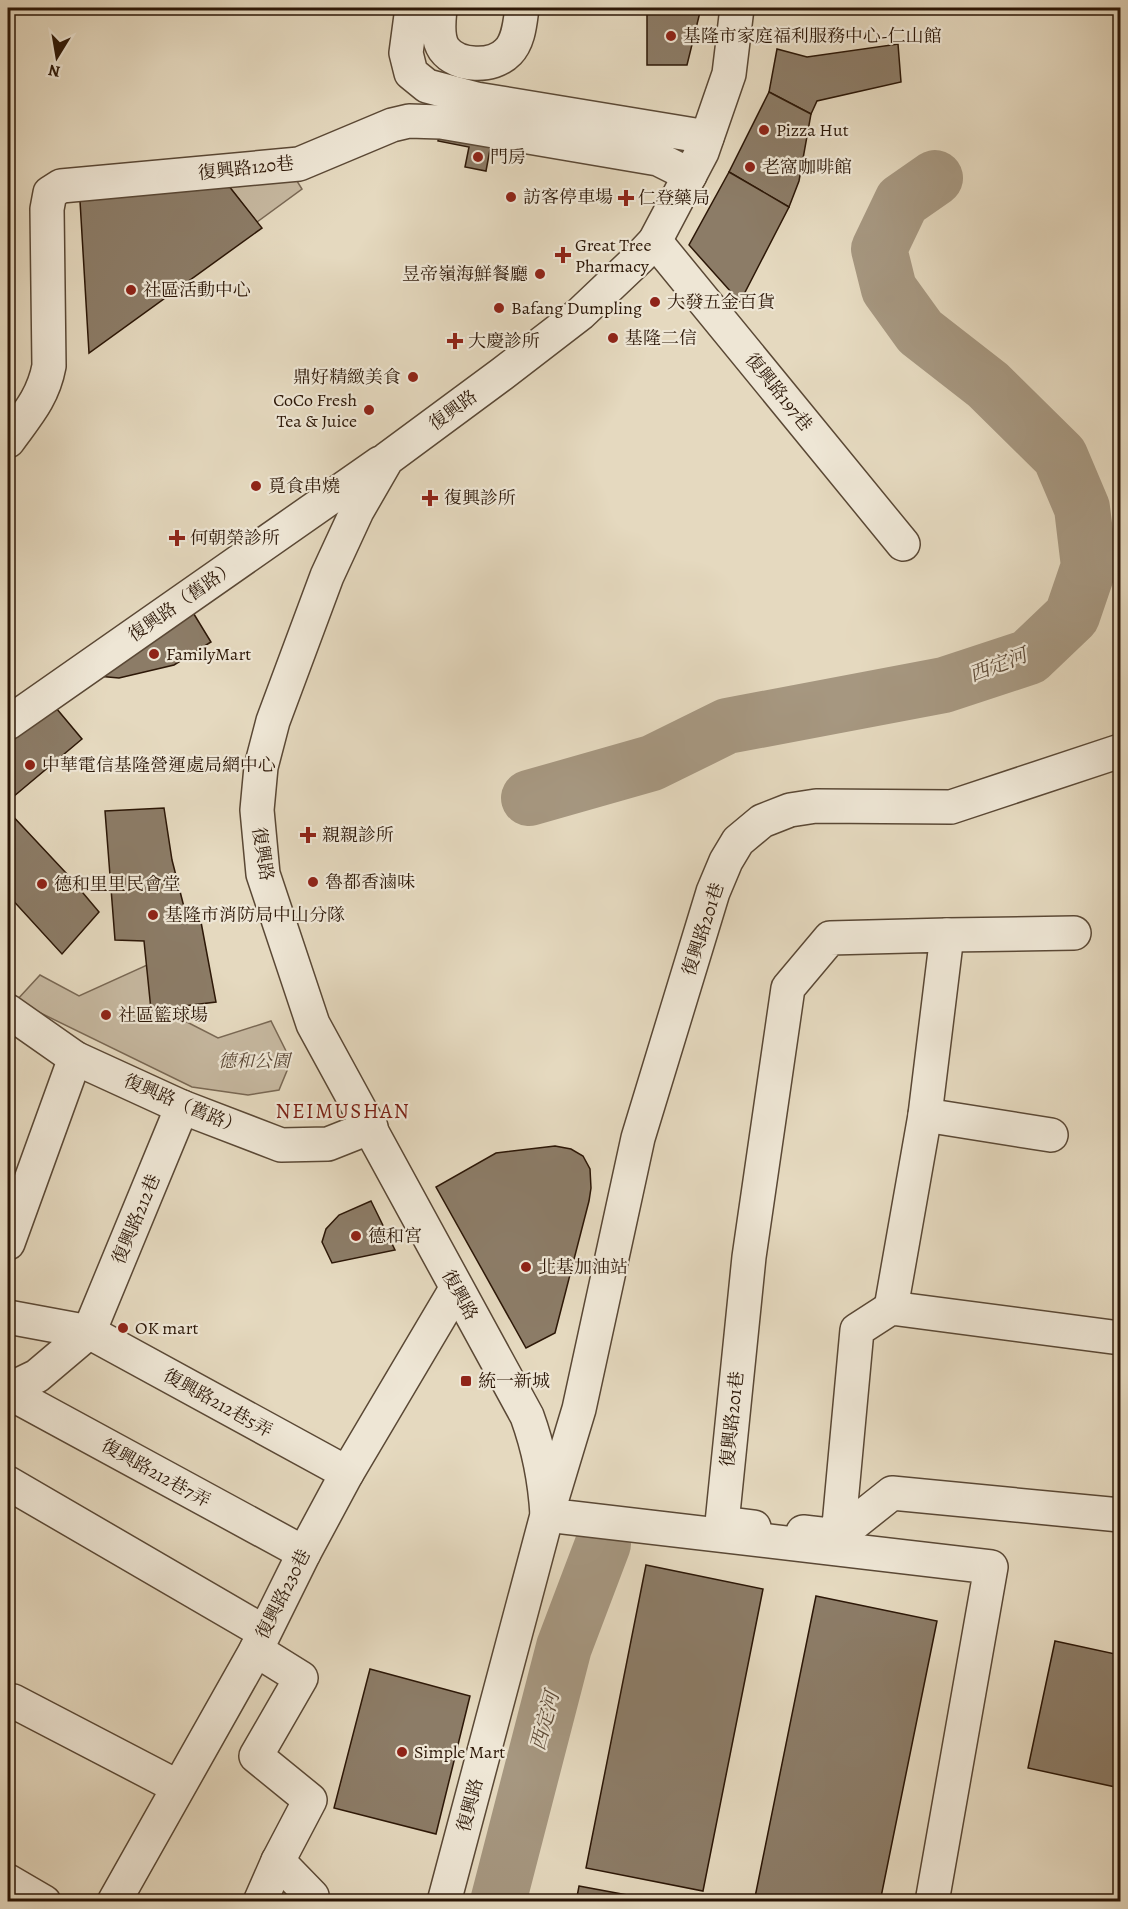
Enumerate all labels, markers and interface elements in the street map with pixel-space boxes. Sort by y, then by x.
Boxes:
place label: 基隆市家庭福利服務中心-仁山館 [683,24,942,48]
north arrow [27,27,87,87]
marker: 基隆市家庭福利服務中心-仁山館 [664,29,678,43]
text: N [46,59,62,83]
place label: Pizza Hut [776,118,849,142]
marker: Pizza Hut [757,123,771,137]
place label: 門房 [490,145,526,169]
marker: 門房 [471,150,485,164]
street label: 復興路120巷 [197,151,295,185]
place label: 老窩咖啡館 [762,155,852,179]
marker: 老窩咖啡館 [743,160,757,174]
place label: 訪客停車場 [523,185,613,209]
place label: 仁登藥局 [638,186,710,210]
marker: 訪客停車場 [504,190,518,204]
marker: 仁登藥局 [619,191,633,205]
place label: Great Tree Pharmacy [575,233,651,278]
marker: Great Tree Pharmacy [556,248,570,262]
place label: 昱帝嶺海鮮餐廳 [402,262,528,286]
marker: 昱帝嶺海鮮餐廳 [533,267,547,281]
place label: 社區活動中心 [143,278,251,302]
marker: 社區活動中心 [124,283,138,297]
place label: 大發五金百貨 [667,290,775,314]
marker: 大發五金百貨 [648,295,662,309]
place label: Bafang Dumpling [511,296,642,320]
marker: Bafang Dumpling [492,301,506,315]
place label: 基隆二信 [625,326,697,350]
place label: 大慶診所 [468,329,540,353]
marker: 基隆二信 [606,331,620,345]
marker: 大慶診所 [446,332,464,350]
street label: 復興路197巷 [740,348,818,436]
place label: 鼎好精緻美食 [293,365,401,389]
marker: 鼎好精緻美食 [406,370,420,384]
street label: 復興路 [424,384,482,436]
place label: CoCo Fresh Tea & Juice [273,388,357,433]
marker: CoCo Fresh Tea & Juice [362,403,376,417]
place label: 覓食串燒 [268,474,340,498]
marker: 覓食串燒 [249,479,263,493]
place label: 復興診所 [444,486,516,510]
marker: 復興診所 [421,489,439,507]
place label: 何朝榮診所 [190,526,280,550]
marker: 何朝榮診所 [168,529,186,547]
street label: 復興路（舊路） [124,555,240,647]
water label: 西定河 [965,641,1034,688]
place label: FamilyMart [166,642,251,666]
marker: FamilyMart [147,647,161,661]
place label: 中華電信基隆營運處局網中心 [42,753,276,777]
marker: 中華電信基隆營運處局網中心 [23,758,37,772]
place label: 親親診所 [322,823,394,847]
street label: 復興路 [247,825,279,883]
marker: 親親診所 [299,826,317,844]
place label: 魯都香滷味 [325,870,415,894]
place label: 德和里里民會堂 [54,872,180,896]
marker: 魯都香滷味 [306,875,320,889]
marker: 德和里里民會堂 [35,877,49,891]
street label: 復興路201巷 [677,879,729,979]
place label: 基隆市消防局中山分隊 [165,903,345,927]
marker: 基隆市消防局中山分隊 [146,908,160,922]
place label: 社區籃球場 [118,1003,208,1027]
marker: 社區籃球場 [99,1008,113,1022]
park label: 德和公園 [218,1049,293,1073]
street label: 復興路（舊路） [120,1068,246,1140]
district label: NEIMUSHAN [276,1097,410,1125]
street label: 復興路212巷 [106,1170,166,1268]
place label: 德和宮 [368,1224,422,1248]
marker: 德和宮 [349,1229,363,1243]
place label: 北基加油站 [538,1255,628,1279]
marker: 北基加油站 [519,1260,533,1274]
street label: 復興路 [436,1266,484,1324]
place label: OK mart [135,1316,199,1340]
marker: OK mart [116,1321,130,1335]
street label: 復興路212巷5弄 [159,1363,277,1443]
place label: 統一新城 [478,1369,550,1393]
street label: 復興路201巷 [715,1370,749,1468]
marker: 統一新城 [459,1374,473,1388]
street label: 復興路212巷7弄 [97,1433,215,1513]
street label: 復興路230巷 [250,1545,316,1643]
water label: 西定河 [524,1686,567,1753]
place label: Simple Mart [414,1740,505,1764]
marker: Simple Mart [395,1745,409,1759]
street label: 復興路 [451,1776,489,1834]

